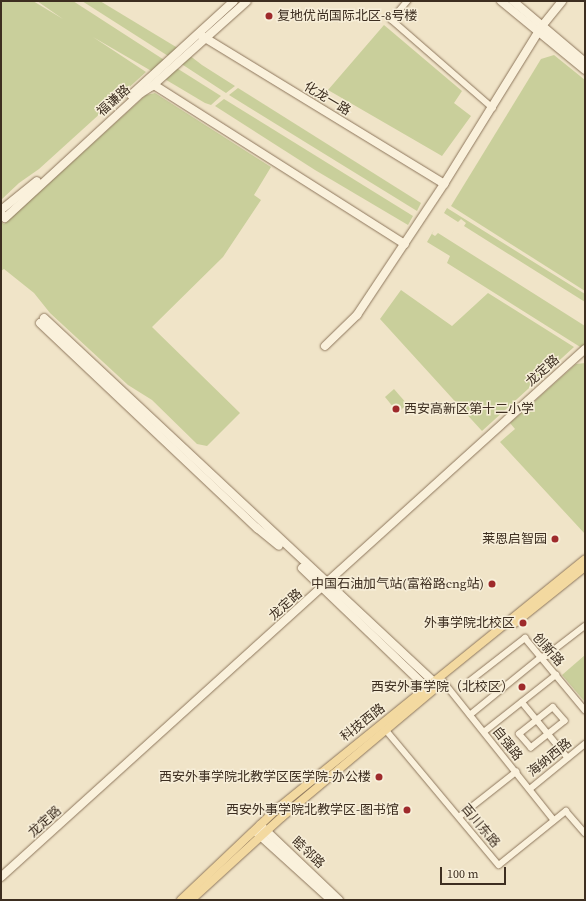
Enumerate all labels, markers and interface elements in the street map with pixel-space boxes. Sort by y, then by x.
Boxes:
place label: 复地优尚国际北区-8号楼 [277,8,418,24]
marker: 复地优尚国际北区-8号楼 [264,11,274,21]
street label: 化龙一路 [301,79,353,119]
street label: 福谦路 [94,82,134,120]
street label: 龙定路 [523,352,563,390]
place label: 西安高新区第十二小学 [404,401,534,417]
marker: 西安高新区第十二小学 [391,404,401,414]
place label: 莱恩启智园 [482,531,547,547]
marker: 莱恩启智园 [550,534,560,544]
place label: 中国石油加气站(富裕路cng站) [311,576,484,592]
marker: 中国石油加气站(富裕路cng站) [487,579,497,589]
street label: 龙定路 [266,586,306,624]
place label: 外事学院北校区 [424,615,515,631]
marker: 外事学院北校区 [518,618,528,628]
street label: 创新路 [529,630,567,670]
place label: 西安外事学院（北校区） [371,679,514,695]
marker: 西安外事学院（北校区） [517,682,527,692]
street label: 科技西路 [338,701,388,745]
street label: 自强路 [489,724,525,764]
street label: 海纳西路 [525,736,575,780]
place label: 西安外事学院北教学区医学院-办公楼 [159,769,371,785]
marker: 西安外事学院北教学区医学院-办公楼 [374,772,384,782]
street label: 百川东路 [457,801,503,851]
place label: 西安外事学院北教学区-图书馆 [226,802,399,818]
street label: 龙定路 [25,803,65,841]
marker: 西安外事学院北教学区-图书馆 [402,805,412,815]
street label: 睦邻路 [288,834,328,872]
scale bar [442,859,508,885]
text: 100 m [447,866,479,882]

